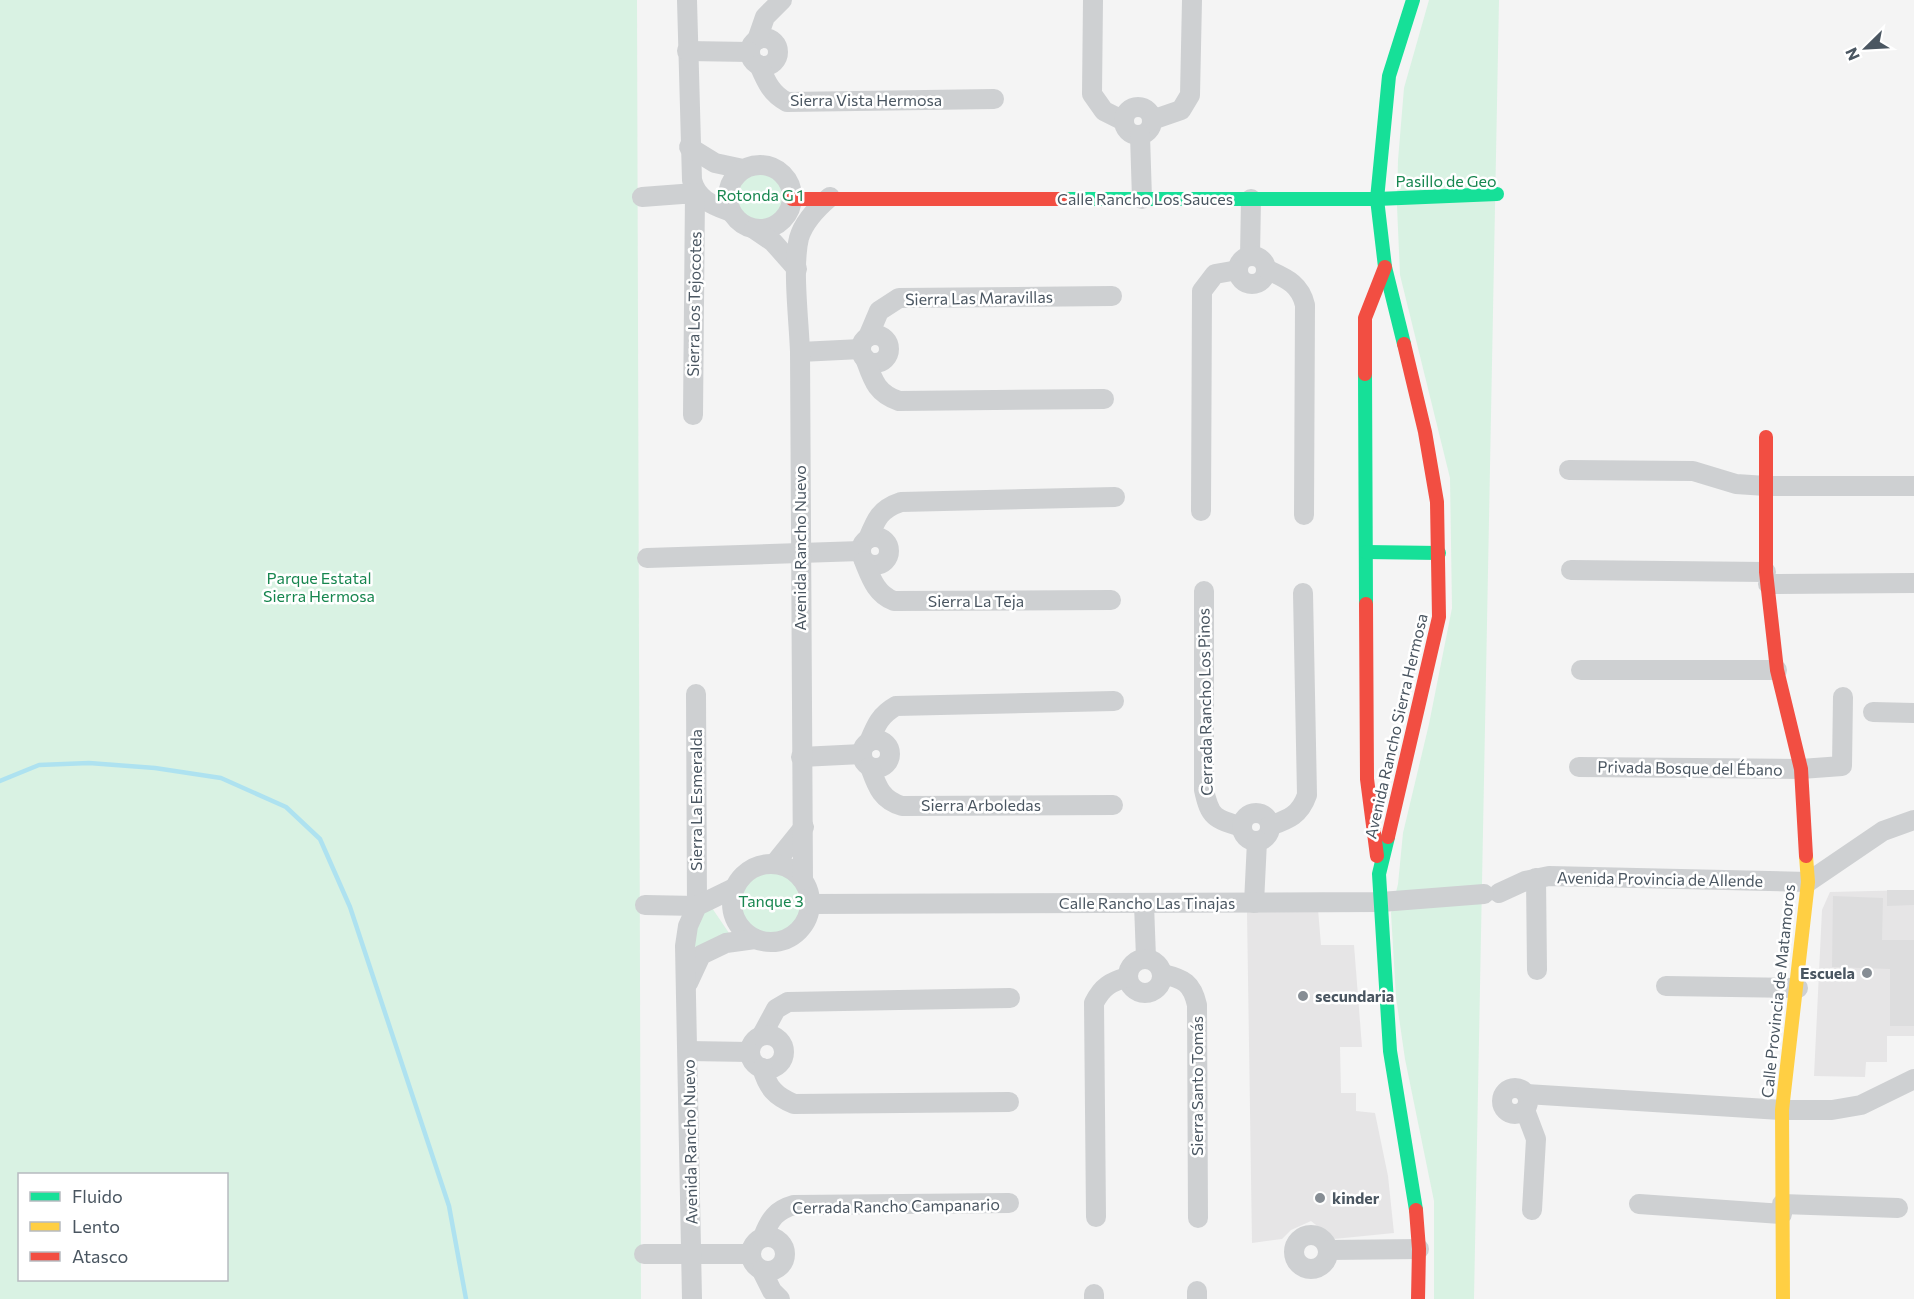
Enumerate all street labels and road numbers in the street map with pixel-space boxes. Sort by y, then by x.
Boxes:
street label: Sierra Vista Hermosa [790,90,942,109]
street label: Calle Rancho Los Sauces [1057,189,1233,208]
street label: Sierra Los Tejocotes [683,231,704,377]
street label: Sierra Las Maravillas [905,287,1053,308]
street label: Avenida Rancho Nuevo [790,465,809,631]
street label: Sierra La Teja [928,591,1024,610]
street label: Cerrada Rancho Los Pinos [1193,608,1216,796]
street label: Avenida Rancho Sierra Hermosa [1360,611,1431,840]
street label: Sierra La Esmeralda [686,729,705,871]
street label: Privada Bosque del Ébano [1597,756,1783,779]
street label: Sierra Arboledas [921,795,1041,814]
street label: Avenida Provincia de Allende [1557,867,1763,890]
street label: Calle Provincia de Matamoros [1757,883,1798,1099]
street label: Calle Rancho Las Tinajas [1059,893,1235,912]
street label: Sierra Santo Tomás [1187,1016,1206,1156]
street label: Avenida Rancho Nuevo [679,1059,700,1225]
street label: Cerrada Rancho Campanario [792,1194,1000,1217]

